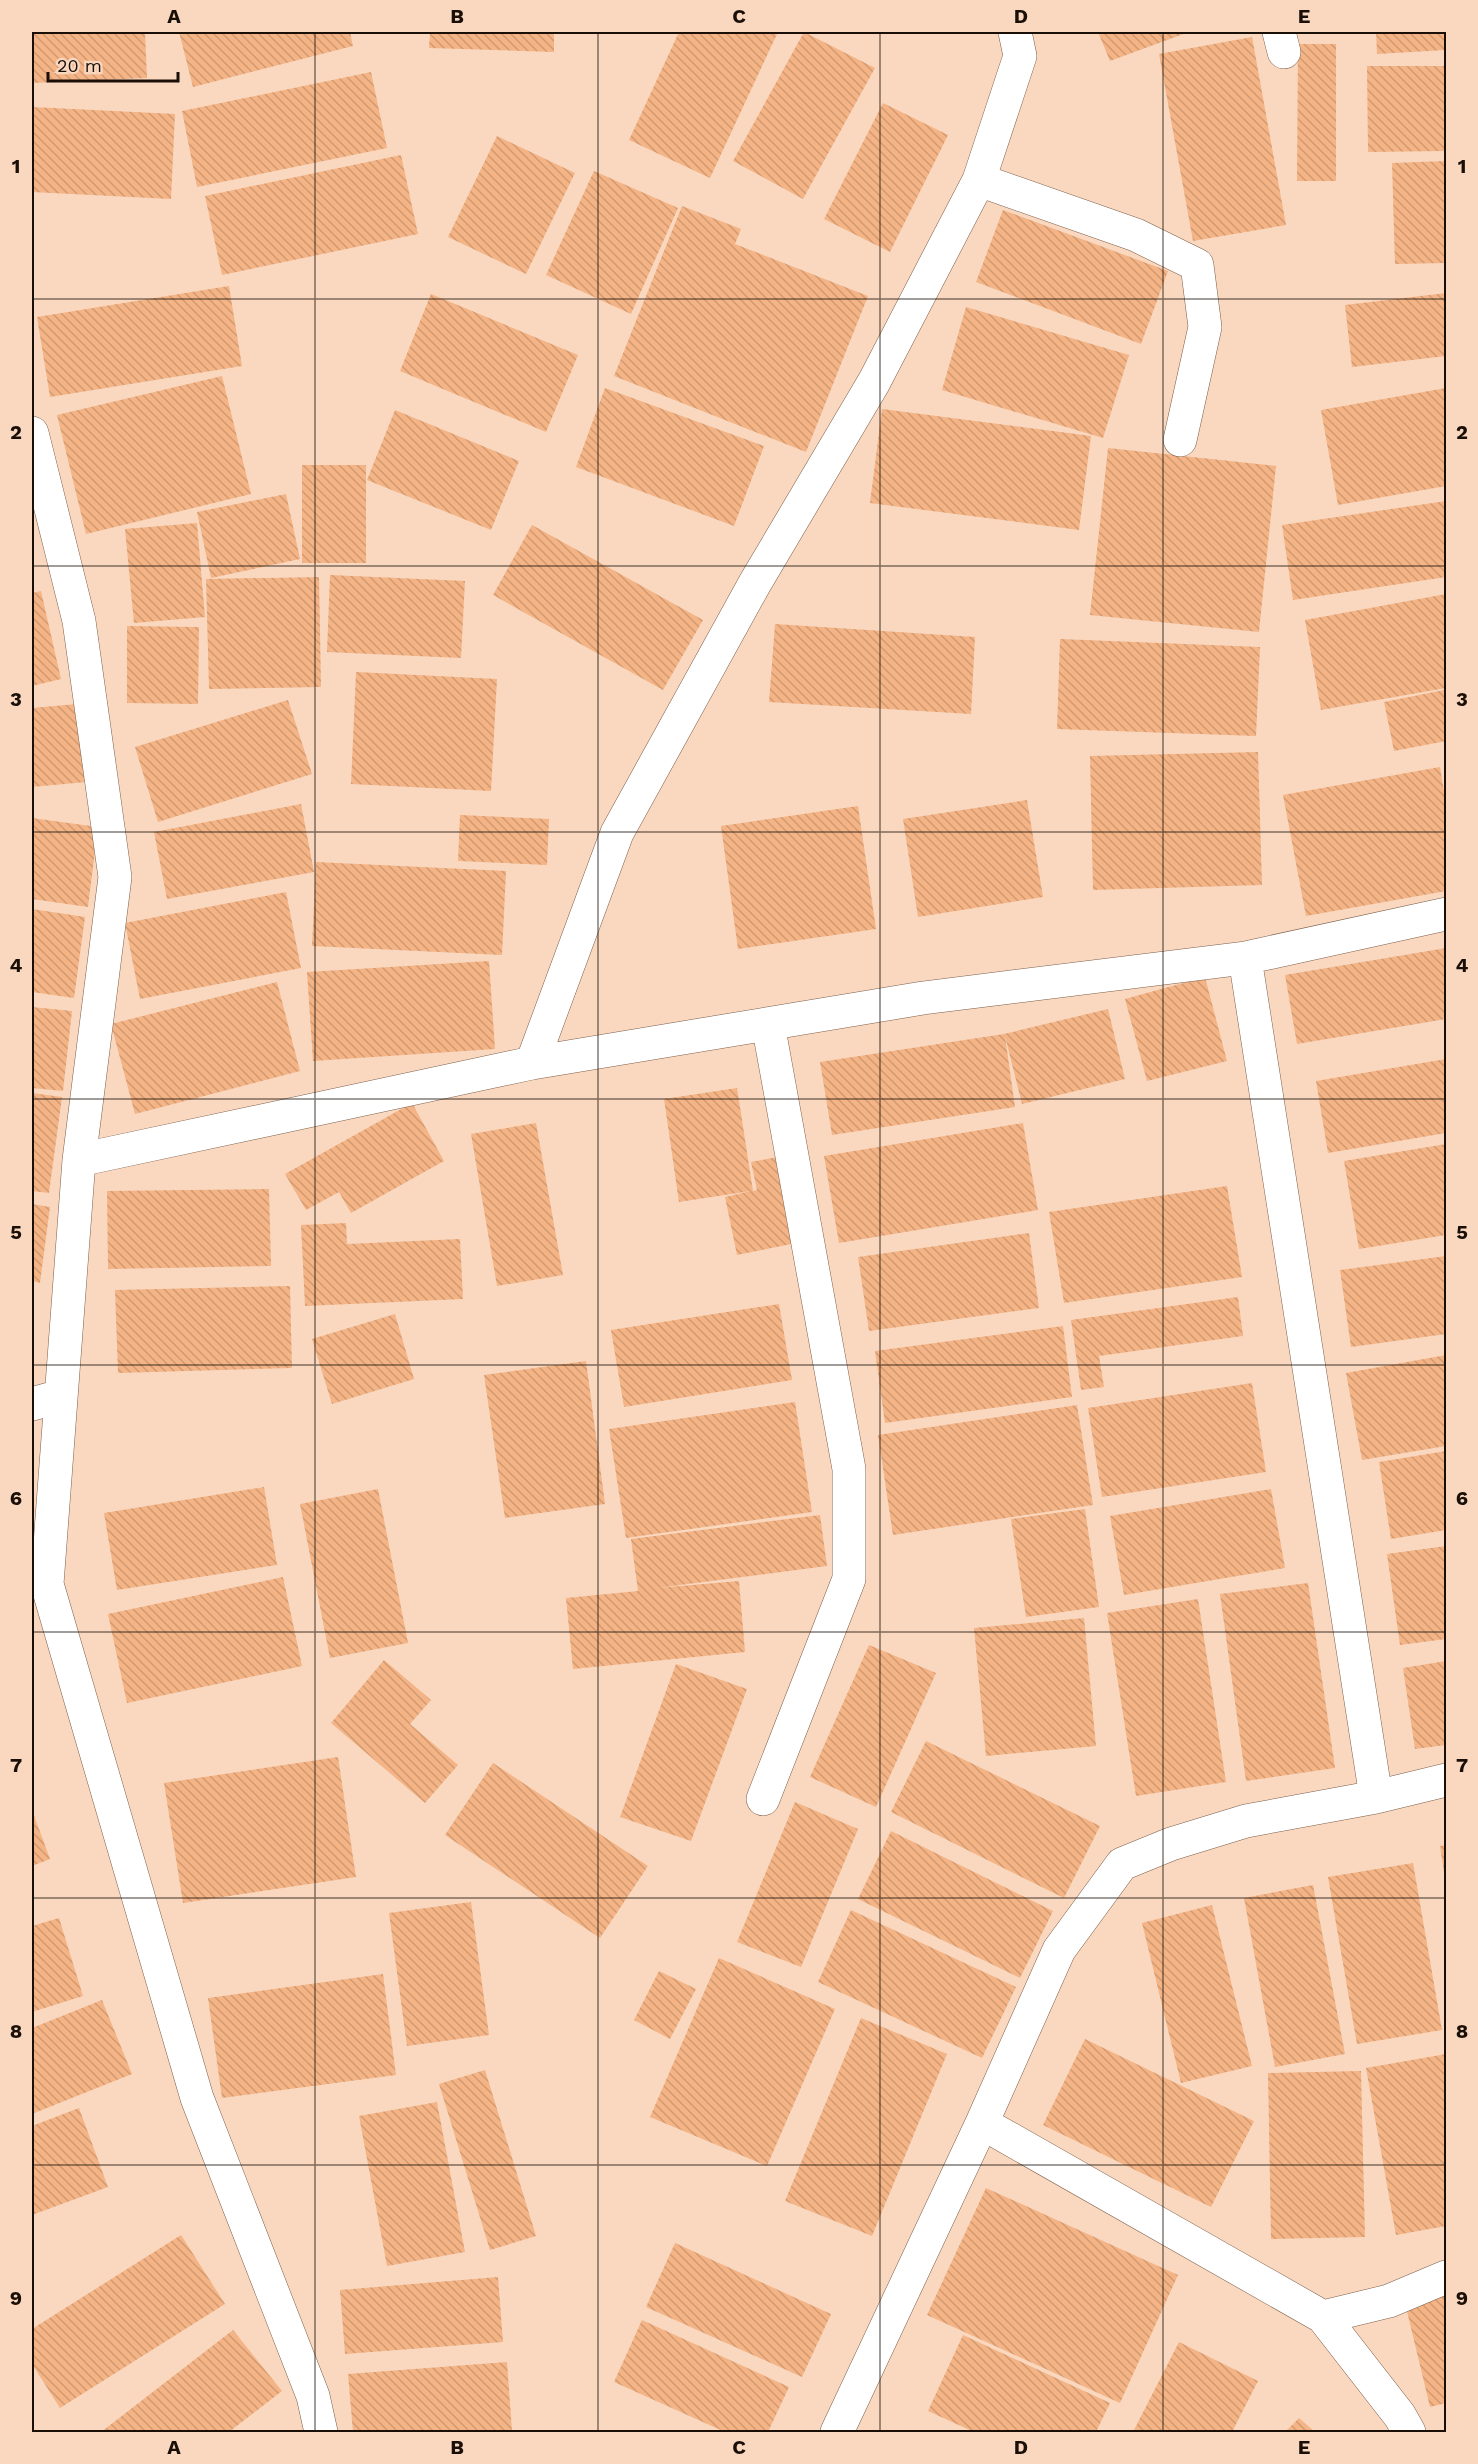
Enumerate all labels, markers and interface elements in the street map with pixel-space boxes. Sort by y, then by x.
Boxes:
text: A [167,4,181,28]
text: B [450,4,464,28]
text: C [732,4,746,28]
text: D [1014,4,1028,28]
text: E [1298,4,1310,28]
scale bar [48,45,178,83]
text: 20 m [57,55,102,76]
text: 1 [12,154,20,178]
text: 1 [1458,154,1466,178]
text: 2 [10,420,22,444]
text: 2 [1456,420,1468,444]
text: 3 [10,687,22,711]
text: 3 [1456,687,1468,711]
text: 4 [10,953,23,977]
text: 4 [1456,953,1469,977]
text: 5 [10,1220,22,1244]
text: 5 [1456,1220,1468,1244]
text: 6 [10,1486,22,1510]
text: 6 [1456,1486,1468,1510]
text: 7 [10,1753,22,1777]
text: 7 [1456,1753,1468,1777]
text: 8 [10,2019,22,2043]
text: 8 [1456,2019,1468,2043]
text: 9 [10,2286,22,2310]
text: 9 [1456,2286,1468,2310]
text: A [167,2435,181,2459]
text: B [450,2435,464,2459]
text: C [732,2435,746,2459]
text: D [1014,2435,1028,2459]
text: E [1298,2435,1310,2459]

